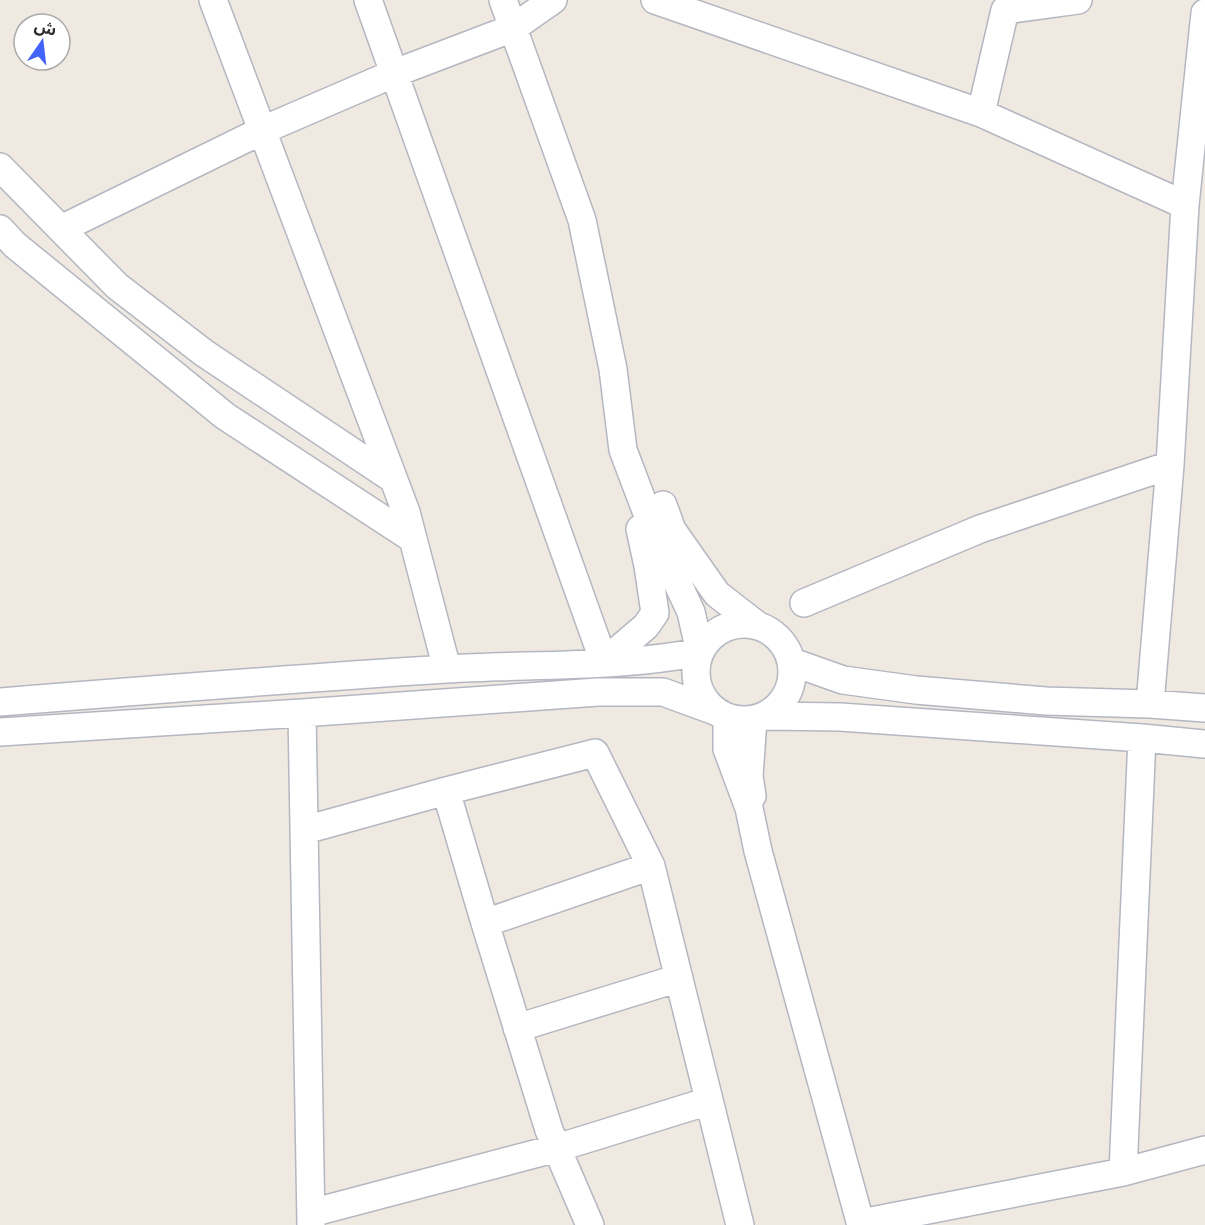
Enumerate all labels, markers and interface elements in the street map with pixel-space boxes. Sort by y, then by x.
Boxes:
north arrow [12,12,72,72]
text: ش [33,15,59,40]

